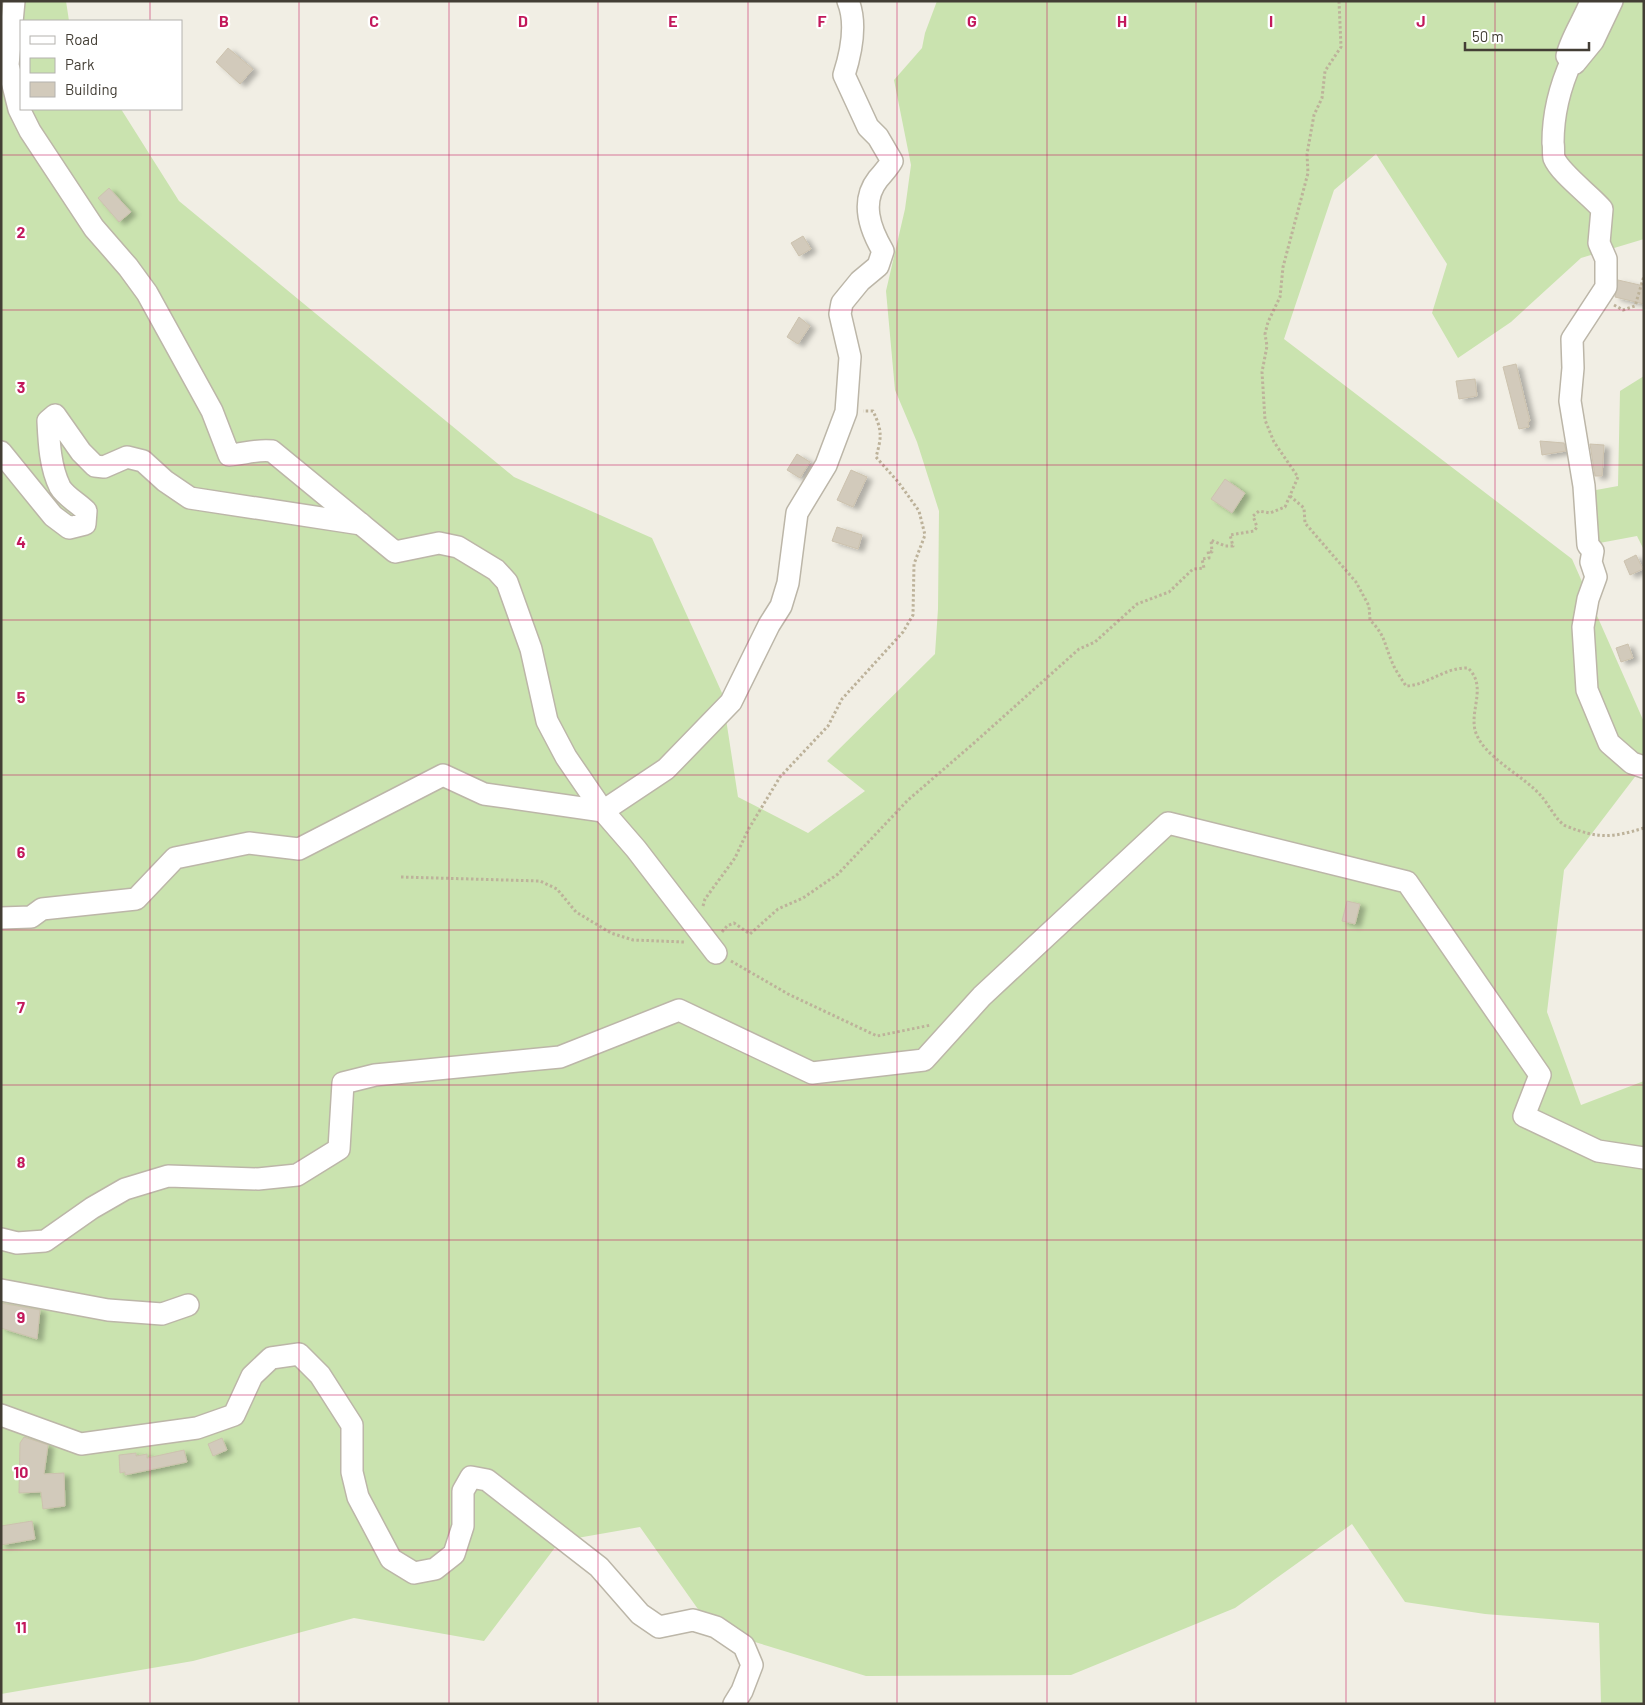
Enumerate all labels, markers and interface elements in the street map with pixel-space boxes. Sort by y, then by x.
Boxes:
text: B [219,11,229,30]
text: C [369,11,379,30]
text: D [518,11,528,30]
text: E [668,11,678,30]
text: F [818,11,827,30]
text: G [967,11,977,30]
text: H [1117,11,1127,30]
text: I [1269,11,1273,30]
text: J [1416,11,1426,30]
legend [20,20,182,110]
scale bar [1465,20,1589,52]
text: 50 m [1472,27,1504,45]
text: Road [65,30,98,48]
text: Park [65,55,95,73]
text: Building [65,80,118,98]
text: 2 [17,222,26,241]
text: 3 [17,377,25,396]
text: 4 [16,532,26,551]
text: 5 [17,687,26,706]
text: 6 [17,842,26,861]
text: 7 [17,997,25,1016]
text: 8 [17,1152,26,1171]
text: 9 [17,1307,25,1326]
text: 10 [14,1462,28,1481]
text: 11 [15,1617,27,1636]

